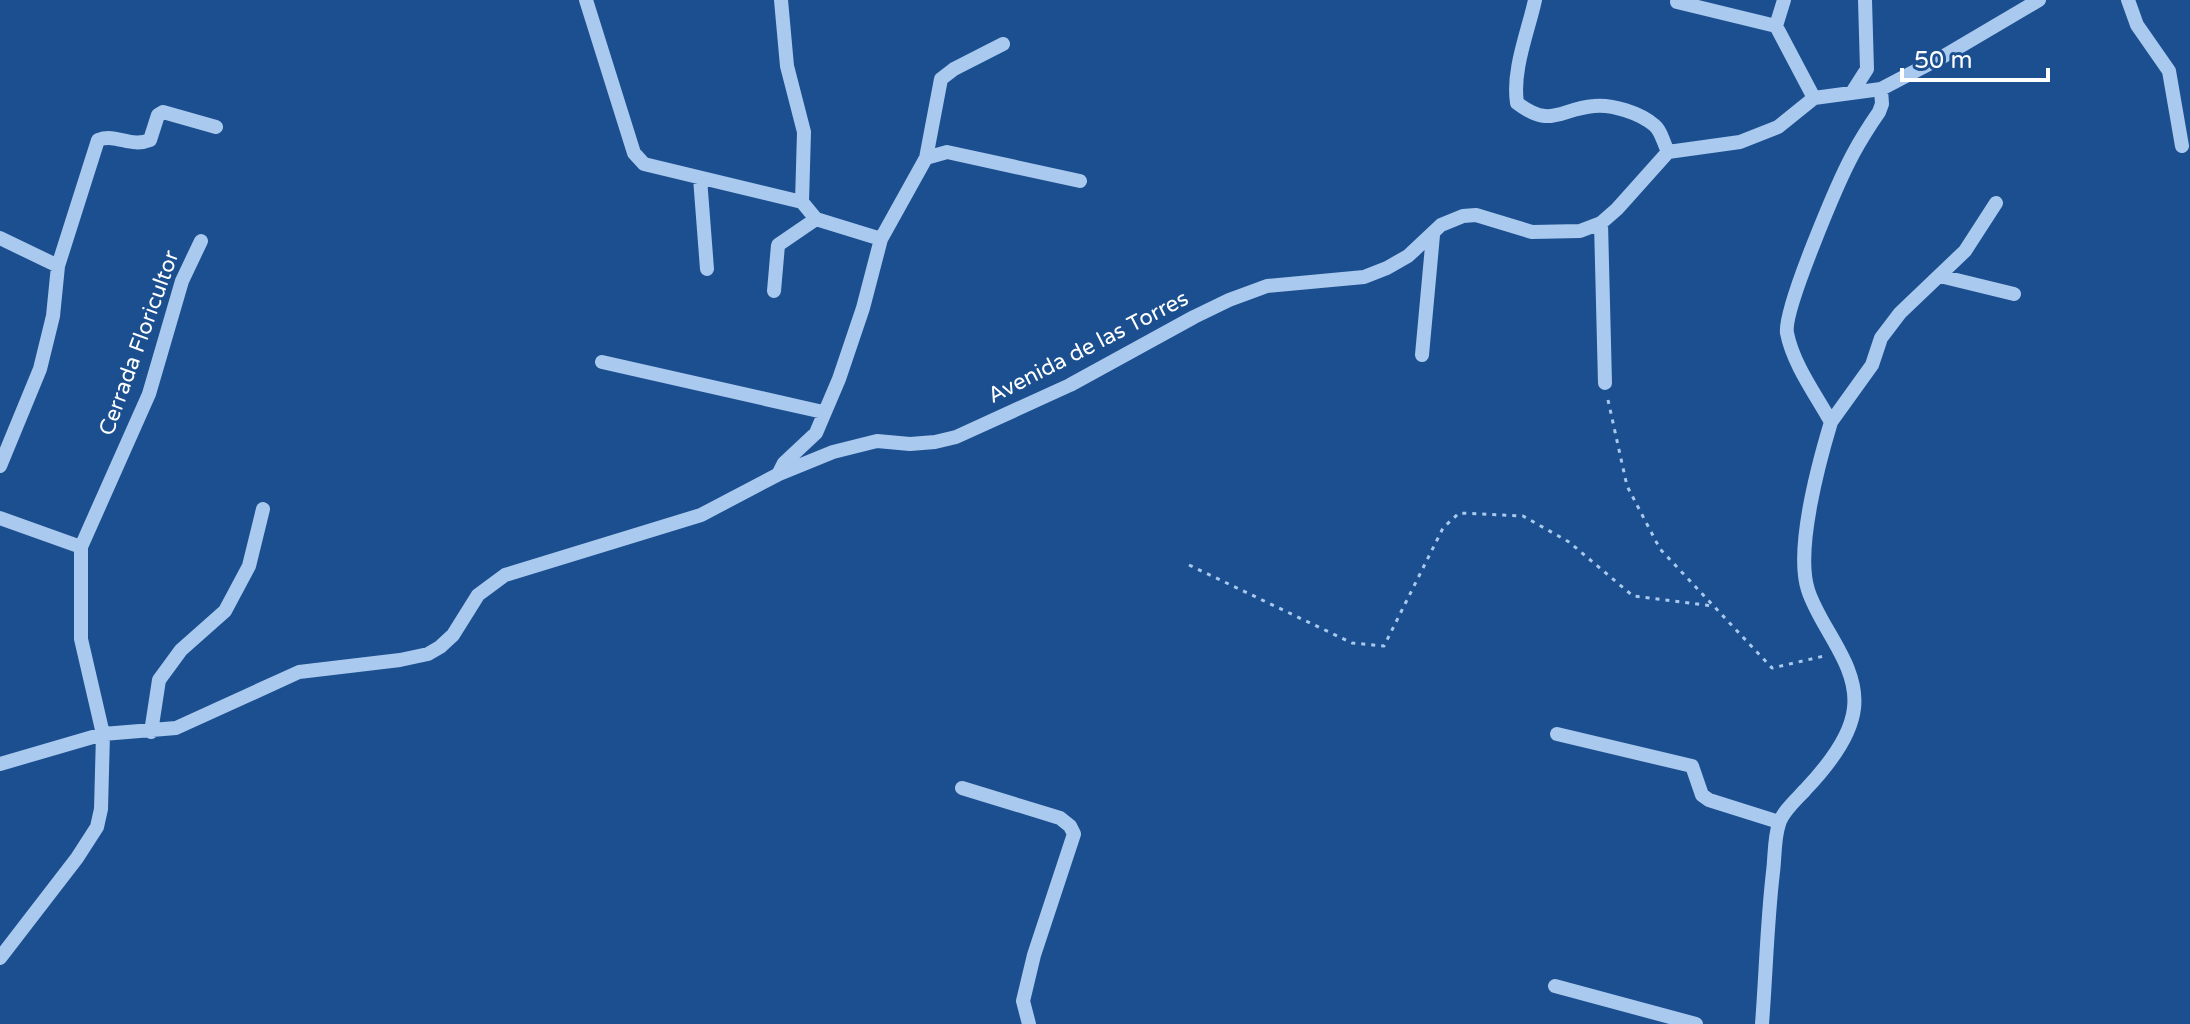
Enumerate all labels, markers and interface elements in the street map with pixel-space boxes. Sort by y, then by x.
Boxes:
scale bar [1902,32,2048,82]
text: 50 m [1914,46,1972,75]
street label: Cerrada Floricultor [93,246,185,439]
street label: Avenida de las Torres [983,285,1193,409]

